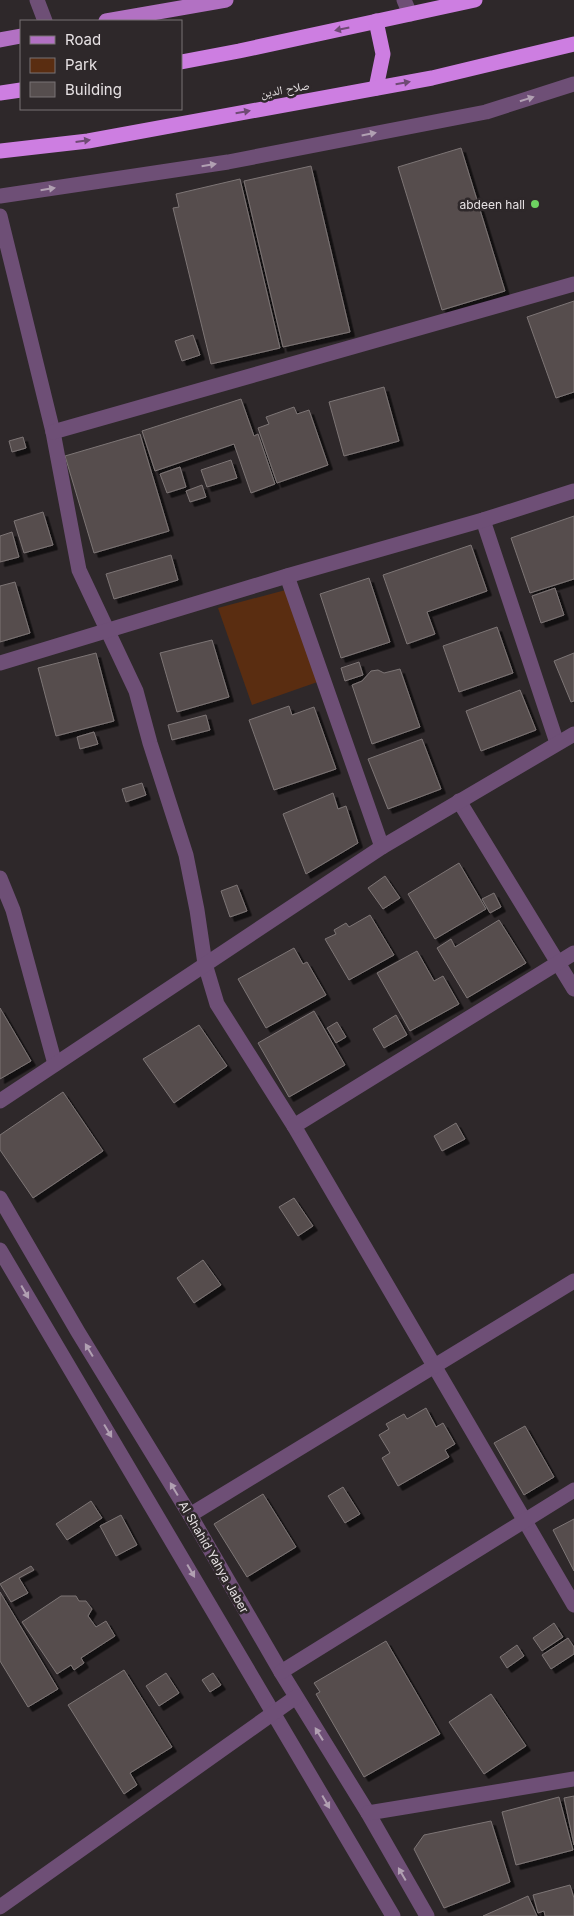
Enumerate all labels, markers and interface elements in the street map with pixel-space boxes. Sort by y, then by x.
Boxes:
legend [20,20,182,110]
one-way arrow [334,25,349,33]
text: Road [65,30,101,49]
text: Park [65,55,98,74]
street label: صلاح الدين [259,77,311,101]
one-way arrow [395,78,411,86]
text: Building [65,80,122,99]
one-way arrow [520,94,535,102]
one-way arrow [235,108,251,116]
one-way arrow [361,130,377,138]
one-way arrow [75,137,91,145]
one-way arrow [201,160,217,168]
one-way arrow [41,185,57,193]
place label: abdeen hall [459,197,525,212]
marker: abdeen hall [529,198,541,210]
one-way arrow [20,1285,29,1298]
one-way arrow [85,1344,94,1357]
one-way arrow [104,1424,113,1437]
one-way arrow [169,1482,179,1495]
street label: Al Shahid Yahya Jaber [176,1498,252,1616]
one-way arrow [187,1563,195,1578]
one-way arrow [315,1727,324,1741]
one-way arrow [322,1795,331,1808]
one-way arrow [398,1867,407,1880]

